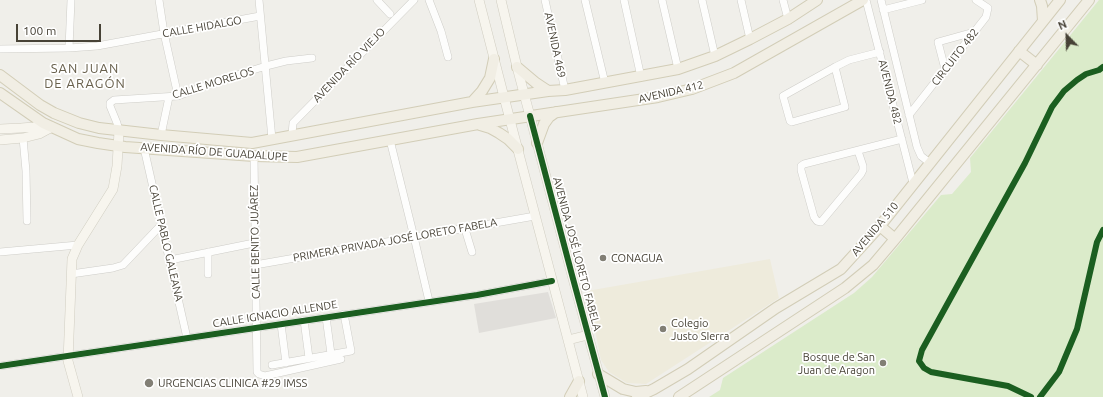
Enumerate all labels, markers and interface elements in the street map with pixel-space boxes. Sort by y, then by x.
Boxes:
street label: AVENIDA 469 [542,11,568,79]
street label: CALLE HIDALGO [161,14,243,40]
scale bar [18,16,103,42]
north arrow [1047,16,1087,56]
text: N [1056,18,1068,32]
text: 100 m [23,24,56,37]
street label: AVENIDA RÍO VIEJO [310,25,388,105]
street label: CIRCUITO 482 [929,26,981,88]
street label: AVENIDA 482 [876,58,904,126]
district label: SAN JUAN DE ARAGÓN [44,61,126,92]
street label: CALLE MORELOS [171,64,255,102]
street label: AVENIDA 412 [637,78,705,106]
street label: AVENIDA RÍO DE GUADALUPE [140,140,288,164]
street label: AVENIDA JOSÉ LORETO FABELA [550,176,604,332]
street label: CALLE PABLO GALEANA [146,183,186,303]
street label: CALLE BENITO JUÁREZ [247,185,263,299]
street label: AVENIDA 510 [849,199,901,259]
street label: PRIMERA PRIVADA JOSÉ LORETO FABELA [292,216,498,264]
place label: CONAGUA [611,251,663,265]
marker: CONAGUA [598,253,608,263]
street label: CALLE IGNACIO ALLENDE [212,298,338,330]
place label: Colegio Justo SIerra [671,316,729,342]
marker: Colegio Justo SIerra [658,324,668,334]
place label: Bosque de San Juan de Aragon [798,350,875,376]
marker: Bosque de San Juan de Aragon [878,358,888,368]
place label: URGENCIAS CLINICA #29 IMSS [158,376,307,390]
marker: URGENCIAS CLINICA #29 IMSS [143,377,155,389]

